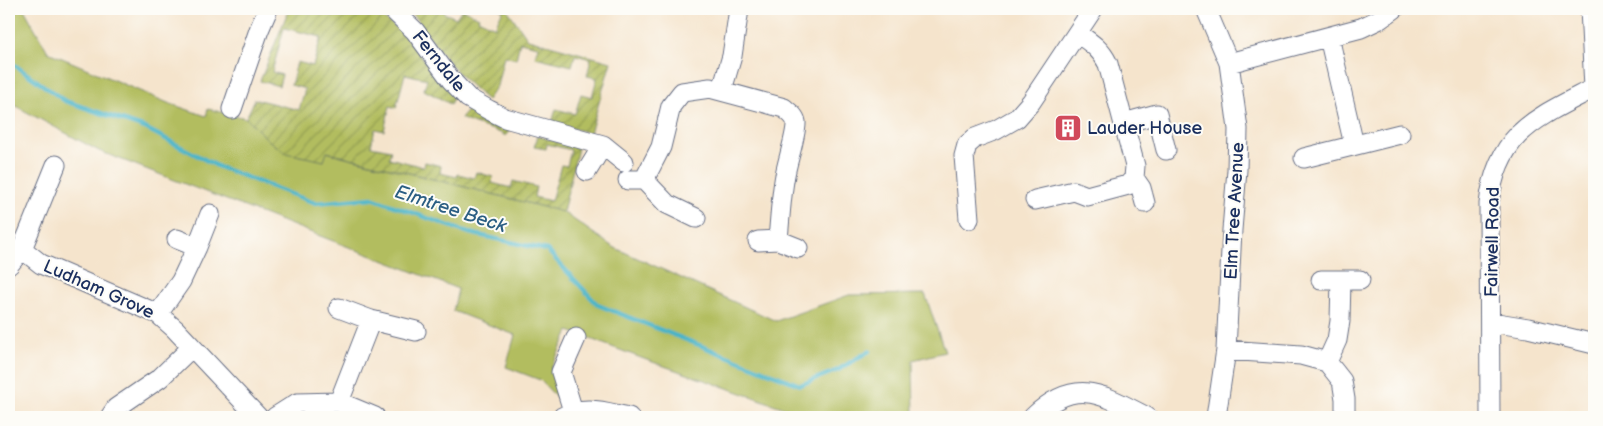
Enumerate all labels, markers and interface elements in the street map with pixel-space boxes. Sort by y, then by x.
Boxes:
street label: Ferndale [408,27,470,96]
building icon: Lauder House [1053,113,1083,143]
place label: Lauder House [1087,118,1203,139]
street label: Elm Tree Avenue [1220,141,1249,280]
water label: Elmtree Beck [392,181,510,238]
street label: Fairwell Road [1481,187,1504,297]
street label: Ludham Grove [40,256,158,323]

